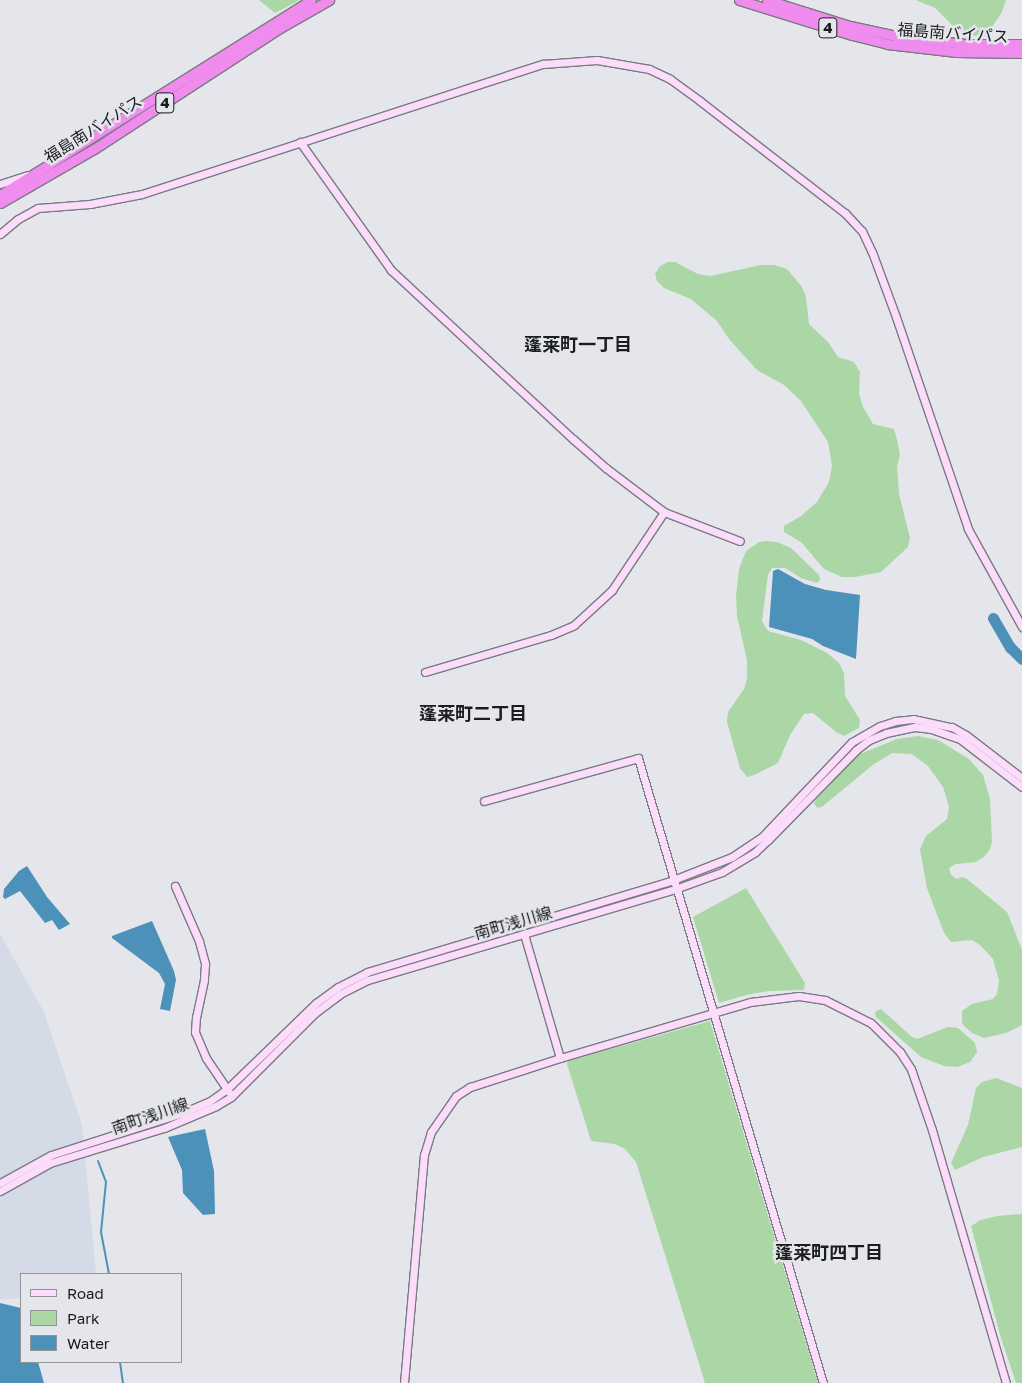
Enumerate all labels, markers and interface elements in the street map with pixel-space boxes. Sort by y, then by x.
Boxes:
road number: 4 [818,15,838,40]
street label: 福島南バイパス [896,20,1010,46]
road number: 4 [155,90,175,116]
street label: 福島南バイパス [40,91,146,167]
district label: 蓬莱町一丁目 [524,333,632,355]
district label: 蓬莱町二丁目 [419,702,527,724]
street label: 南町浅川線 [472,903,554,943]
street label: 南町浅川線 [109,1094,191,1138]
district label: 蓬莱町四丁目 [775,1241,883,1263]
legend [20,1273,182,1363]
text: Road [67,1284,104,1302]
text: Park [67,1309,99,1327]
text: Water [67,1334,110,1352]

